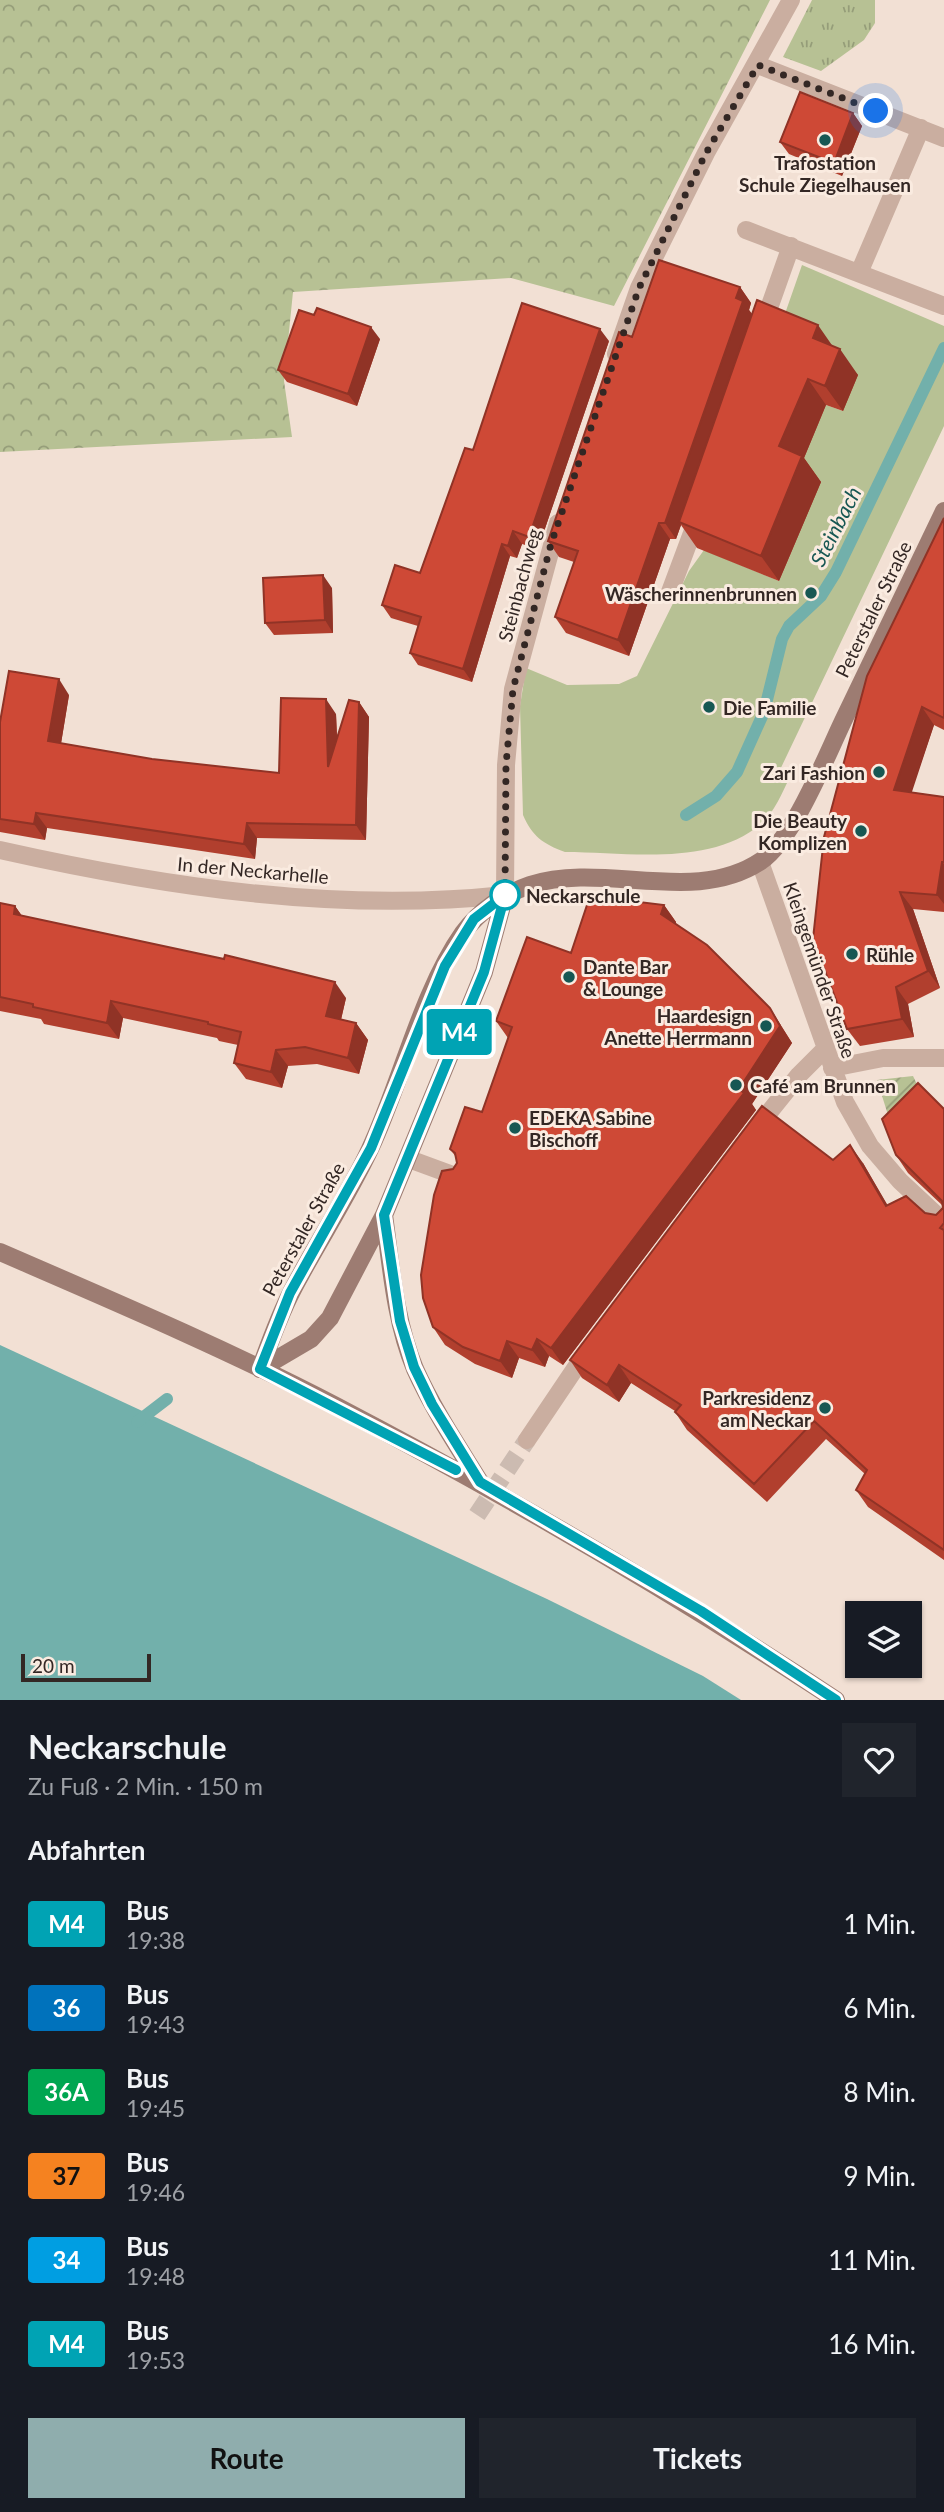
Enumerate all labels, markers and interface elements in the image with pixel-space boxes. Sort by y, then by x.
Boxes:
your location [858,93,893,128]
marker: Trafostation Schule Ziegelhausen [817,132,833,148]
place label: Trafostation Schule Ziegelhausen [739,151,911,196]
water label: Steinbach [804,482,866,570]
street label: Steinbachweg [493,526,545,644]
street label: Peterstaler Straße [830,537,916,681]
place label: Wäscherinnenbrunnen [605,582,797,605]
marker: Wäscherinnenbrunnen [803,585,819,601]
place label: Die Familie [723,696,816,719]
marker: Die Familie [701,699,717,715]
place label: Zari Fashion [763,761,865,784]
marker: Zari Fashion [871,764,887,780]
place label: Die Beauty Komplizen [753,809,848,854]
marker: Die Beauty Komplizen [853,823,869,839]
street label: In der Neckarhelle [176,852,330,888]
street label: Kleingemünder Straße [779,879,861,1061]
marker: Neckarschule [490,880,520,910]
place label: Neckarschule [526,884,640,907]
place label: Rühle [866,943,914,966]
marker: Rühle [844,946,860,962]
place label: Dante Bar & Lounge [583,955,669,1000]
marker: Dante Bar & Lounge [561,969,577,985]
place label: Haardesign Anette Herrmann [603,1004,752,1049]
line badge: M4 [428,1009,490,1055]
text: M4 [441,1017,477,1046]
marker: Haardesign Anette Herrmann [758,1018,774,1034]
place label: Café am Brunnen [750,1074,896,1097]
marker: Café am Brunnen [728,1077,744,1093]
place label: EDEKA Sabine Bischoff [529,1106,652,1151]
marker: EDEKA Sabine Bischoff [507,1120,523,1136]
street label: Peterstaler Straße [257,1158,349,1300]
place label: Parkresidenz am Neckar [702,1386,812,1431]
marker: Parkresidenz am Neckar [817,1400,833,1416]
map controls [845,1601,922,1678]
button: layers [845,1601,922,1678]
scale bar [21,1651,150,1683]
text: 20 m [32,1654,75,1677]
button: heart [842,1723,916,1797]
text: Neckarschule [28,1726,227,1766]
text: Zu Fuß · 2 Min. · 150 m [28,1772,263,1800]
text: Abfahrten [28,1834,146,1866]
text: Bus [126,1894,169,1926]
text: 1 Min. [843,1908,916,1940]
text: M4 [48,1909,85,1938]
text: 19:38 [126,1926,185,1954]
text: Bus [126,1978,169,2010]
text: 6 Min. [843,1992,916,2024]
text: 36 [53,1993,80,2022]
text: 19:43 [126,2010,185,2038]
text: Bus [126,2062,169,2094]
text: 8 Min. [843,2076,916,2108]
text: 36A [44,2077,89,2106]
text: 19:45 [126,2094,185,2122]
text: Bus [126,2146,169,2178]
text: 9 Min. [843,2160,916,2192]
text: 37 [53,2161,80,2190]
text: 19:46 [126,2178,185,2206]
text: Bus [126,2230,169,2262]
text: 11 Min. [828,2244,916,2276]
text: 34 [53,2245,80,2274]
text: 19:48 [126,2262,185,2290]
text: Bus [126,2314,169,2346]
text: 16 Min. [828,2328,916,2360]
text: M4 [48,2329,85,2358]
text: 19:53 [126,2346,185,2374]
button: Route [28,2418,465,2498]
button: Tickets [479,2418,916,2498]

